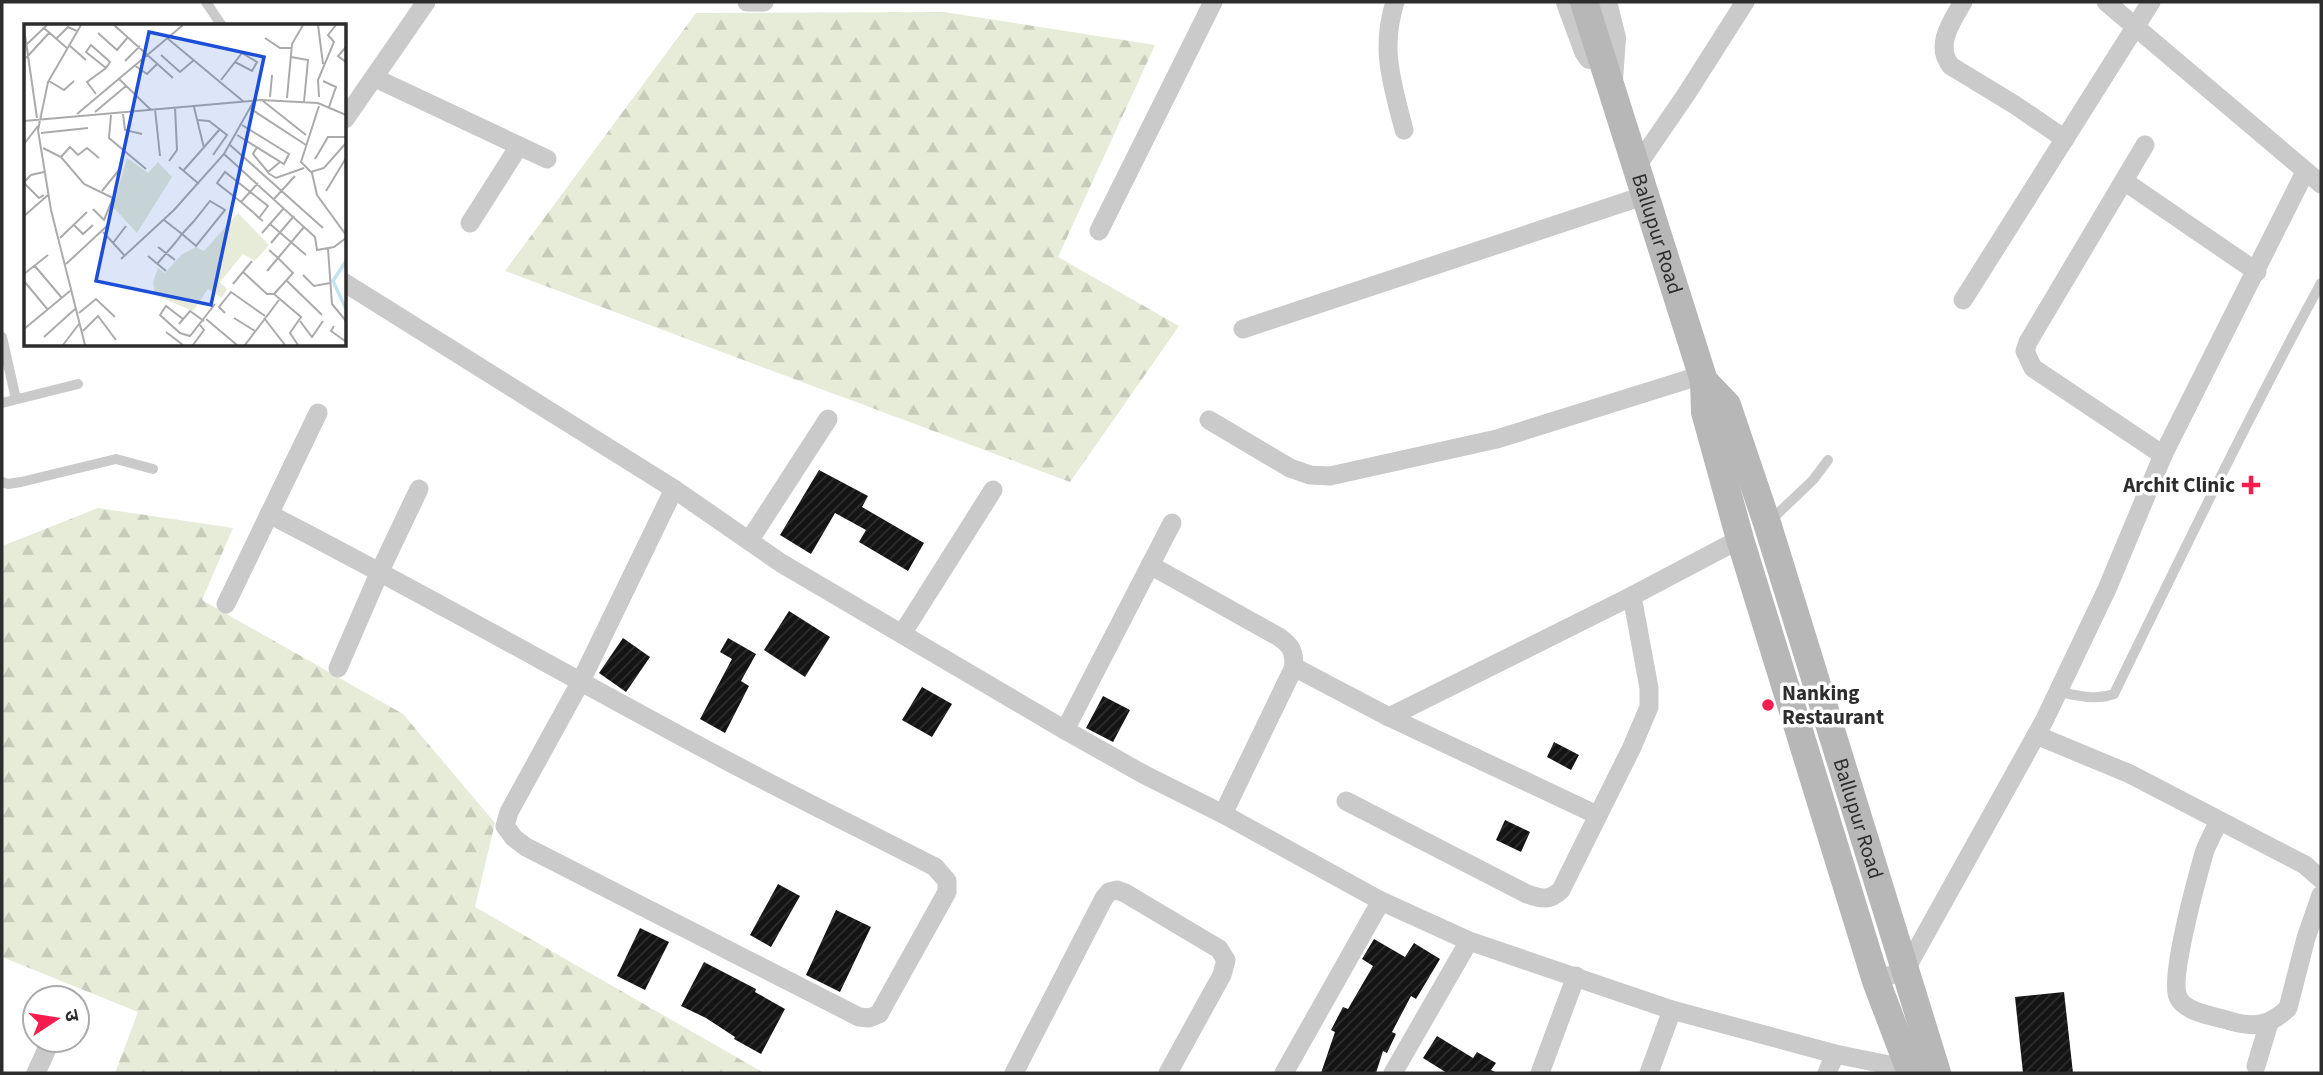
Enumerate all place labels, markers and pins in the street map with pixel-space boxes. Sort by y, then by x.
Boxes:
place label: Archit Clinic [2122,470,2235,500]
marker: Archit Clinic [2241,475,2261,495]
place label: Nanking Restaurant [1782,678,1884,732]
marker: Nanking Restaurant [1760,697,1776,713]

